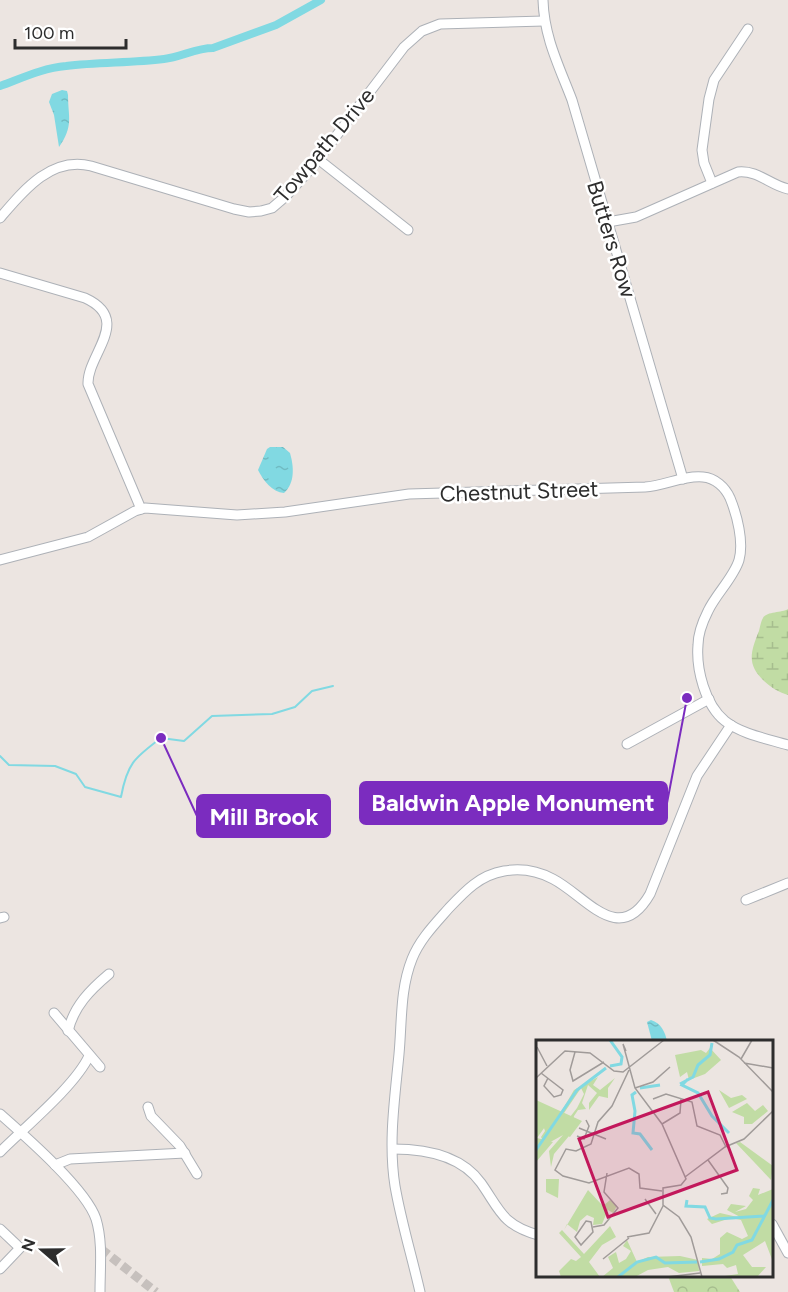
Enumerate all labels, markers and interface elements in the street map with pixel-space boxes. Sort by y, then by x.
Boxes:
scale bar [15,12,126,50]
text: 100 m [24,22,74,44]
street label: Towpath Drive [269,82,380,208]
street label: Butters Row [581,177,642,302]
street label: Chestnut Street [439,475,599,508]
callout: Baldwin Apple Monument [360,782,667,824]
text: Baldwin Apple Monument [371,788,655,817]
callout: Mill Brook [197,795,330,837]
text: Mill Brook [210,802,319,831]
inset map [536,1040,773,1277]
north arrow [12,1220,72,1280]
text: N [17,1236,39,1254]

